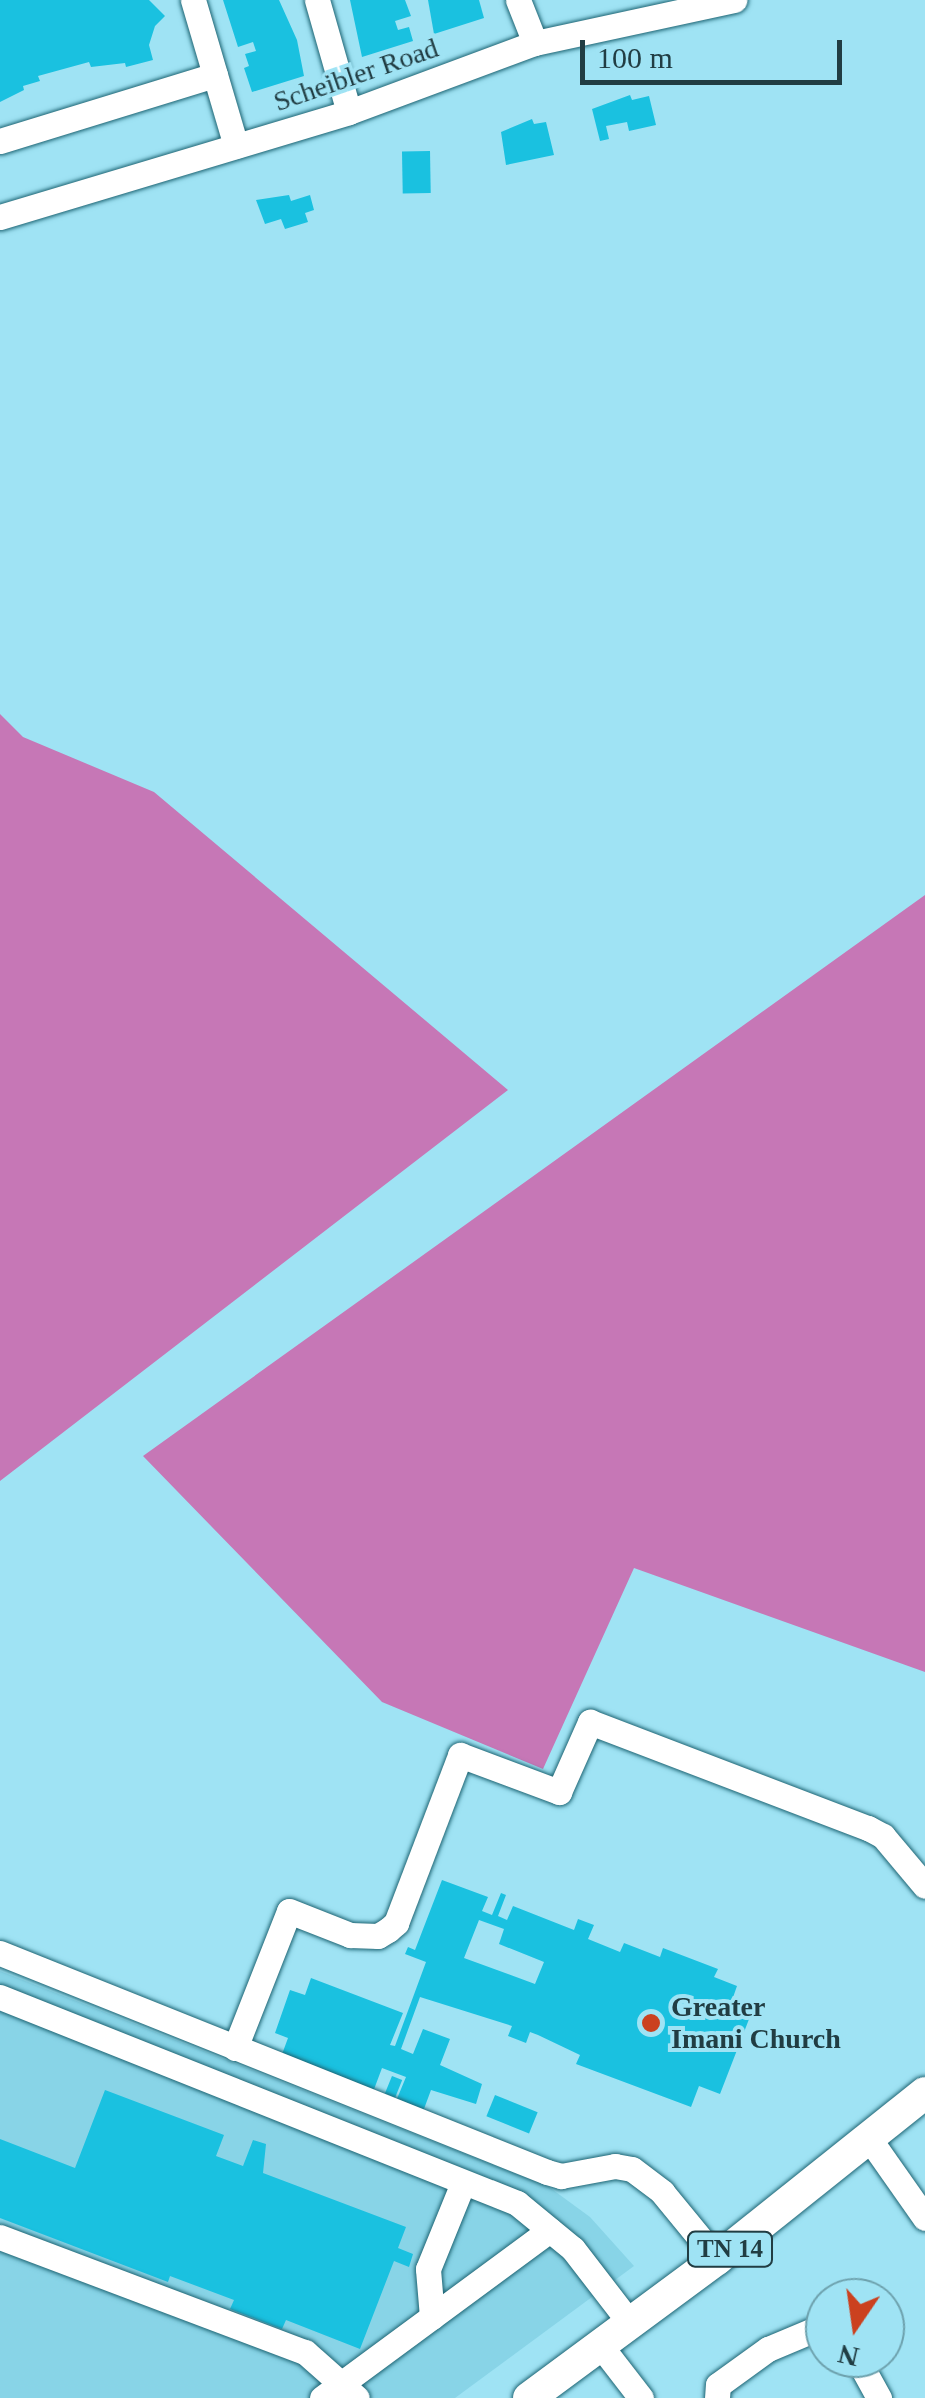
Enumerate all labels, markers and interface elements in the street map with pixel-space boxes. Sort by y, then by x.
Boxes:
scale bar [585,20,848,82]
street label: Scheibler Road [269,31,443,119]
text: 100 m [597,41,673,74]
place label: Greater Imani Church [671,1990,841,2056]
marker: Greater Imani Church [640,2012,662,2034]
road number: TN 14 [685,2229,775,2269]
north arrow [805,2278,905,2378]
text: N [835,2338,862,2373]

